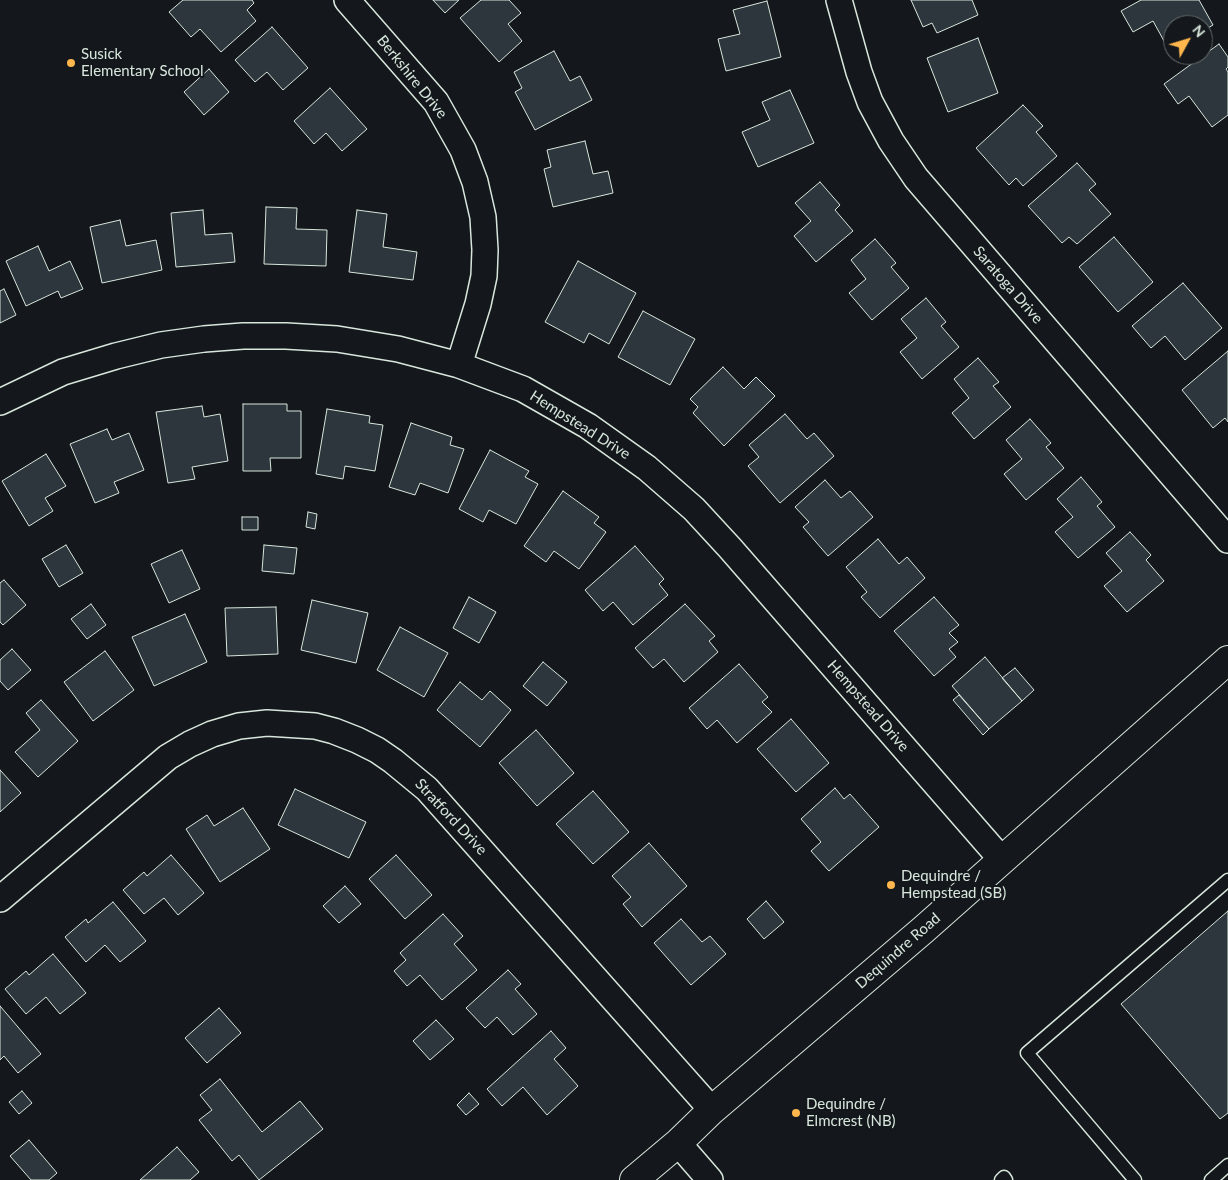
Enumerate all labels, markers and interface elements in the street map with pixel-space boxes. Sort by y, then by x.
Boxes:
north arrow [1163,15,1213,65]
text: N [1189,21,1209,40]
street label: Berkshire Drive [373,32,451,122]
place label: Susick Elementary School [81,45,204,80]
marker: Susick Elementary School [65,57,77,69]
street label: Saratoga Drive [969,243,1047,327]
street label: Hempstead Drive [526,387,634,463]
street label: Hempstead Drive [823,657,913,755]
street label: Stratford Drive [411,775,491,859]
place label: Dequindre / Hempstead (SB) [901,867,1006,902]
marker: Dequindre / Hempstead (SB) [885,879,897,891]
street label: Dequindre Road [852,909,944,993]
place label: Dequindre / Elmcrest (NB) [806,1095,896,1130]
marker: Dequindre / Elmcrest (NB) [790,1107,802,1119]

